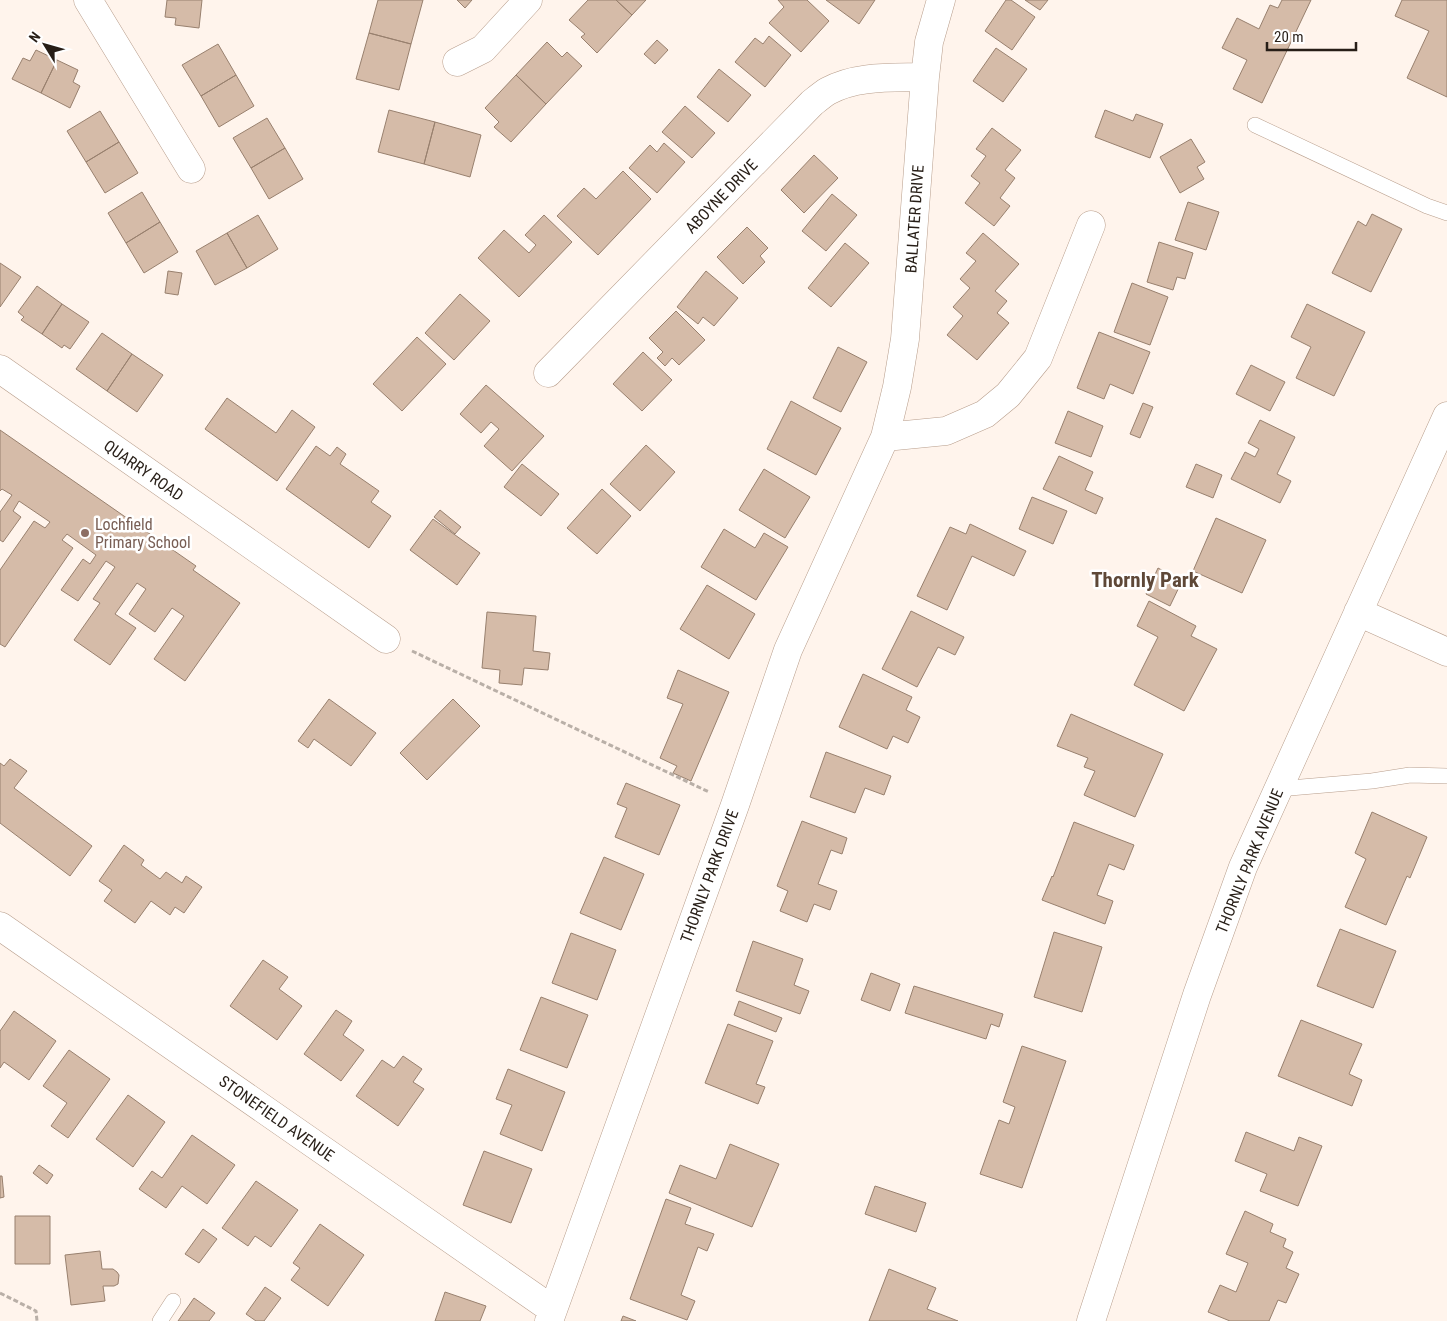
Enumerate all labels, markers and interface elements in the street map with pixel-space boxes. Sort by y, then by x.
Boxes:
north arrow [20,20,70,70]
scale bar [1267,20,1356,52]
text: 20 m [1274,28,1304,46]
text: N [26,29,44,45]
street label: ABOYNE DRIVE [681,155,761,237]
street label: BALLATER DRIVE [901,164,928,274]
street label: QUARRY ROAD [100,436,187,505]
place label: Lochfield Primary School [95,515,191,552]
marker: Lochfield Primary School [79,527,91,539]
district label: Thornly Park [1091,568,1200,592]
street label: THORNLY PARK AVENUE [1212,786,1287,936]
street label: THORNLY PARK DRIVE [677,807,742,945]
street label: STONEFIELD AVENUE [215,1072,338,1165]

